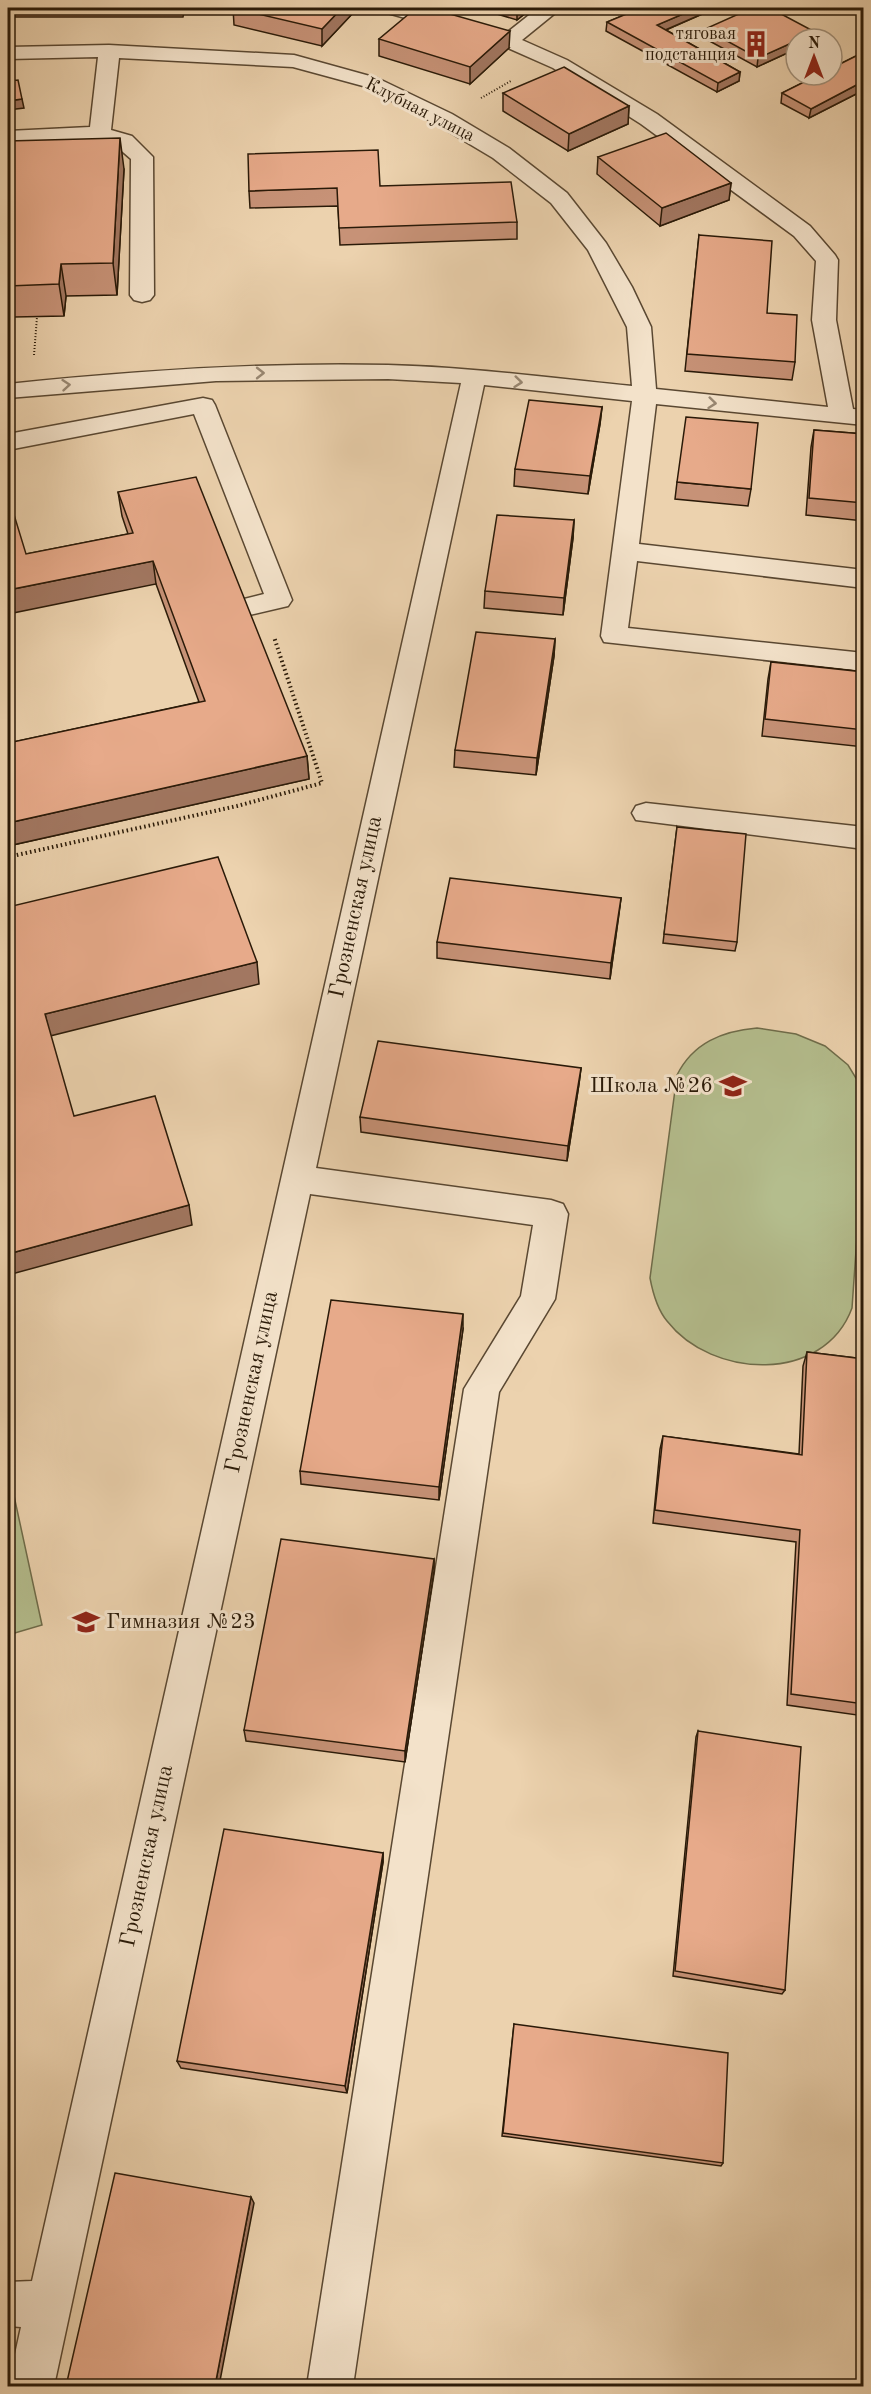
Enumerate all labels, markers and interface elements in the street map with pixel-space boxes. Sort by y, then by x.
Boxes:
place label: тяговая подстанция [645,25,736,64]
north arrow [784,27,844,87]
building icon: тяговая подстанция [741,29,771,59]
text: N [808,36,821,52]
street label: Клубная улица [363,75,478,145]
one-way arrow [256,367,265,379]
one-way arrow [513,375,522,388]
one-way arrow [61,379,70,392]
one-way arrow [707,396,716,409]
street label: Грозненская улица [326,814,386,1000]
school or university icon: Школа №26 [718,1071,748,1101]
place label: Школа №26 [590,1075,713,1097]
street label: Грозненская улица [222,1289,282,1475]
school or university icon: Гимназия №23 [71,1607,101,1637]
place label: Гимназия №23 [106,1611,256,1633]
street label: Грозненская улица [117,1763,177,1949]

